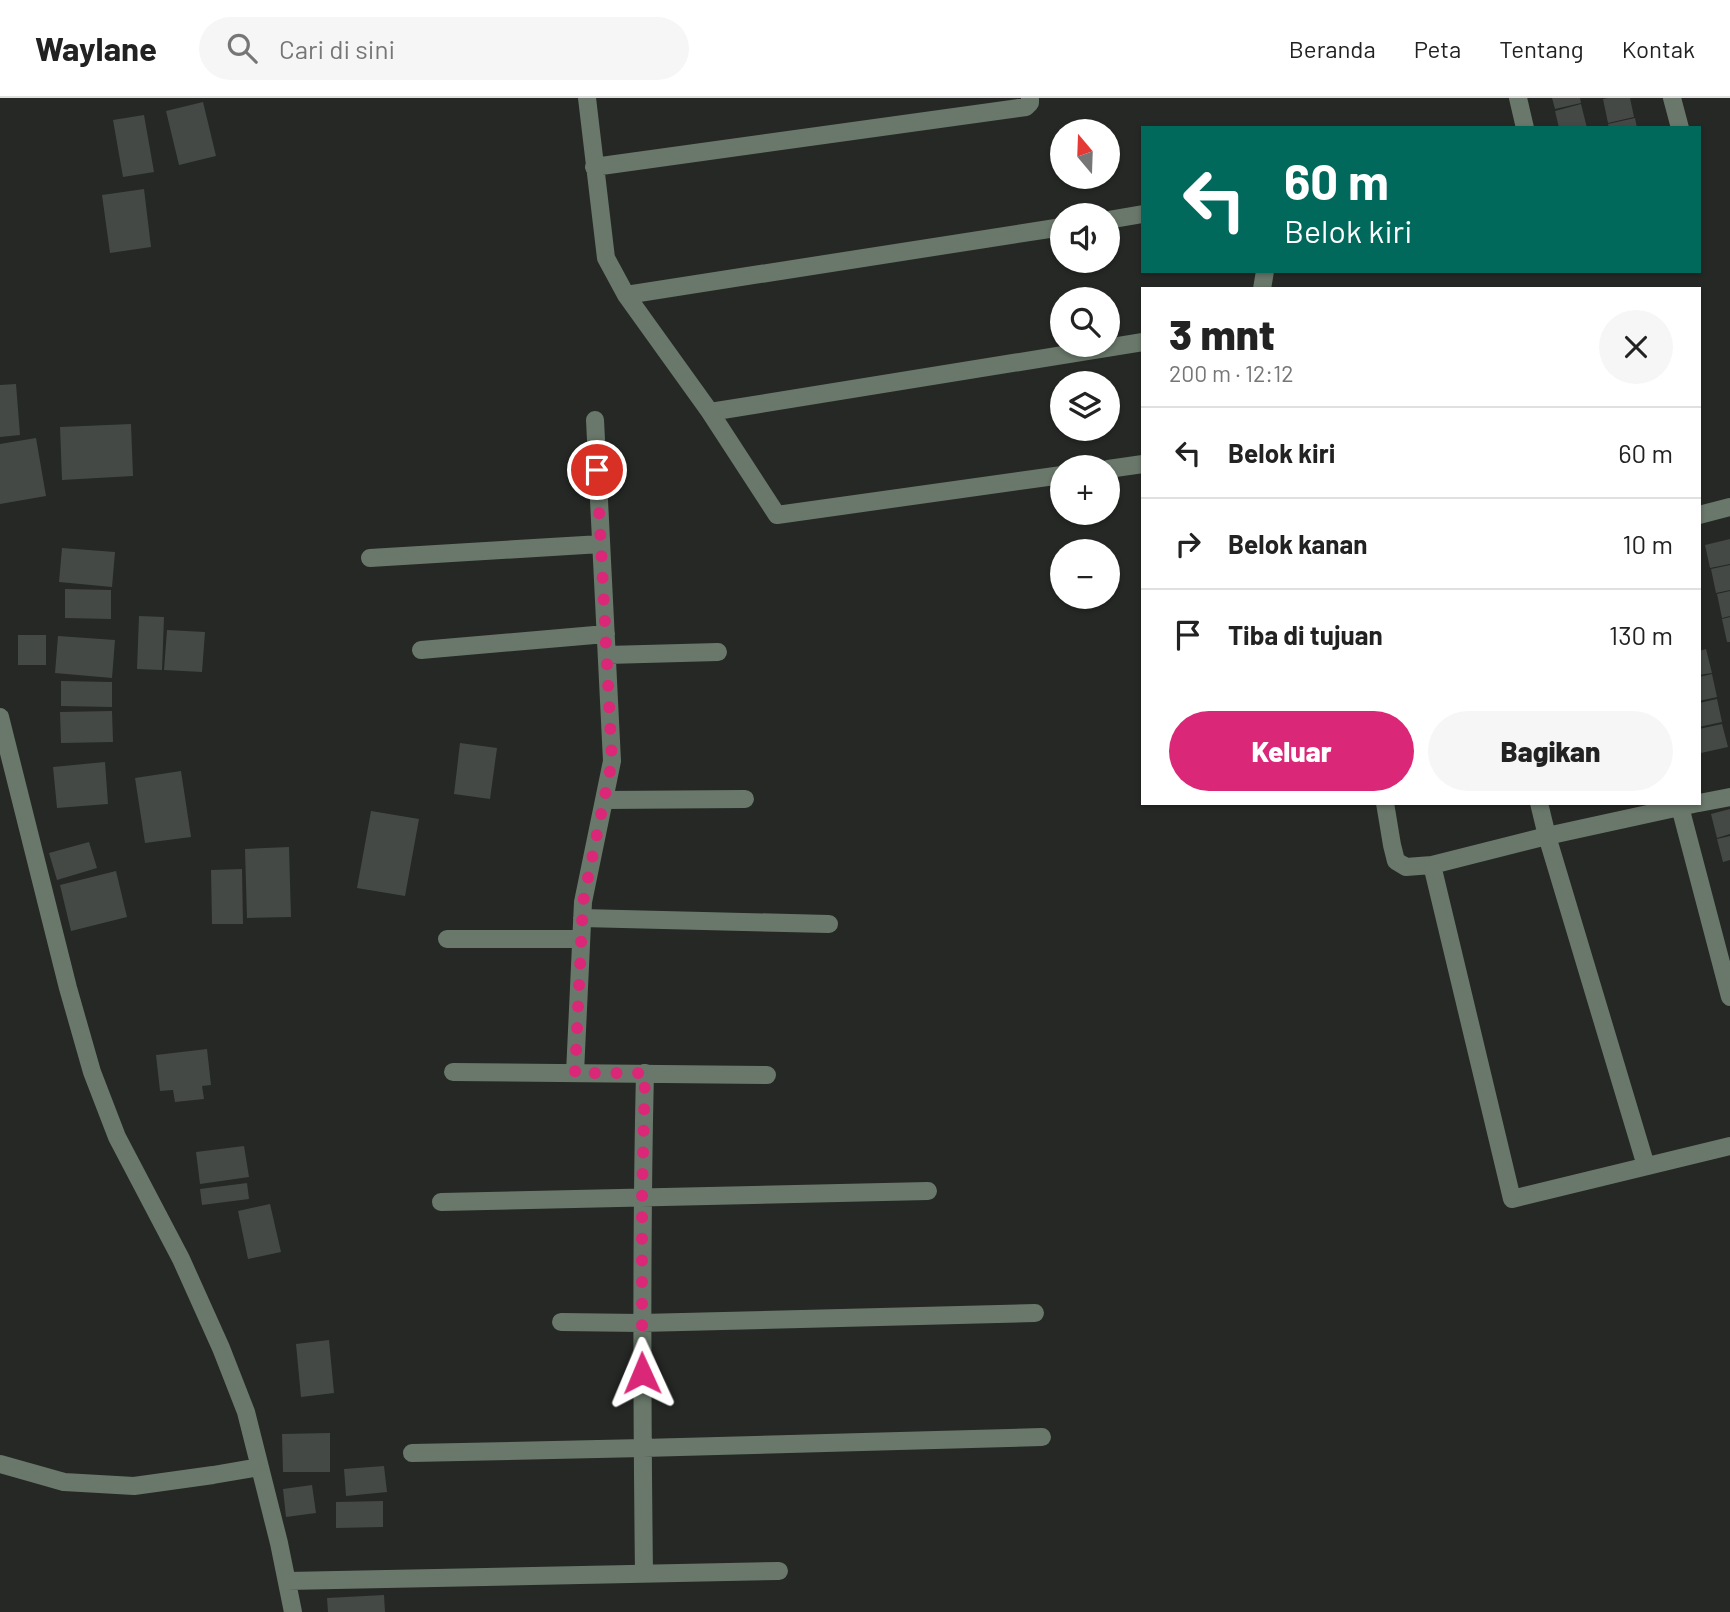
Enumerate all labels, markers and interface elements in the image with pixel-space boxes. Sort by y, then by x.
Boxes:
search box [199,17,689,80]
text: Waylane [35,28,157,68]
icon: search [223,29,261,67]
text: Cari di sini [279,33,395,64]
text: Beranda [1289,34,1376,63]
text: Peta [1414,34,1461,63]
text: Tentang [1499,34,1584,63]
text: Kontak [1622,34,1695,63]
north arrow [1050,119,1120,189]
map controls [1050,119,1120,609]
text: 60 m [1284,151,1389,210]
icon: left [1169,154,1260,245]
button: sound [1050,203,1120,273]
text: Belok kiri [1284,211,1412,249]
button: search [1050,287,1120,357]
text: 3 mnt [1169,308,1275,358]
button: close [1599,310,1673,384]
text: 200 m · 12:12 [1169,359,1294,387]
button: layers [1050,371,1120,441]
icon: left [1169,434,1207,472]
text: Belok kiri [1228,437,1335,468]
text: 60 m [1618,437,1673,468]
pin [567,440,627,500]
icon: arrive [578,451,616,489]
button: + [1050,455,1120,525]
icon: right [1169,525,1207,563]
text: Belok kanan [1228,528,1367,559]
text: 10 m [1623,528,1673,559]
button: − [1050,539,1120,609]
icon: arrive [1169,616,1207,654]
text: Tiba di tujuan [1228,619,1383,650]
text: 130 m [1609,619,1673,650]
button: Keluar [1169,711,1414,791]
button: Bagikan [1428,711,1673,791]
position arrow [605,1336,679,1410]

